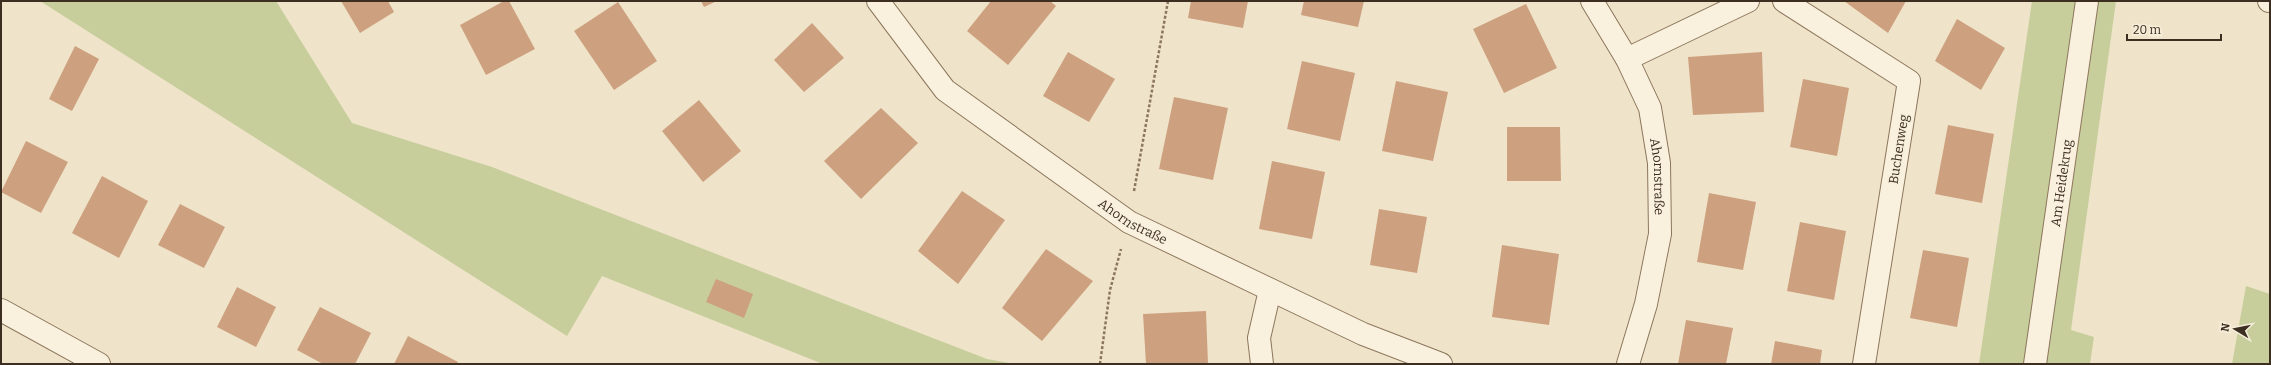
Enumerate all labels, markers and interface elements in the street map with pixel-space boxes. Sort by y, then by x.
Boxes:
scale bar [2127,16,2221,42]
text: 20 m [2133,23,2162,37]
street label: Buchenweg [1886,113,1911,185]
street label: Ahornstraße [1647,137,1667,215]
street label: Am Heidekrug [2048,138,2075,228]
street label: Ahornstraße [1095,196,1170,247]
north arrow [2215,309,2255,349]
text: N [2219,322,2233,333]

